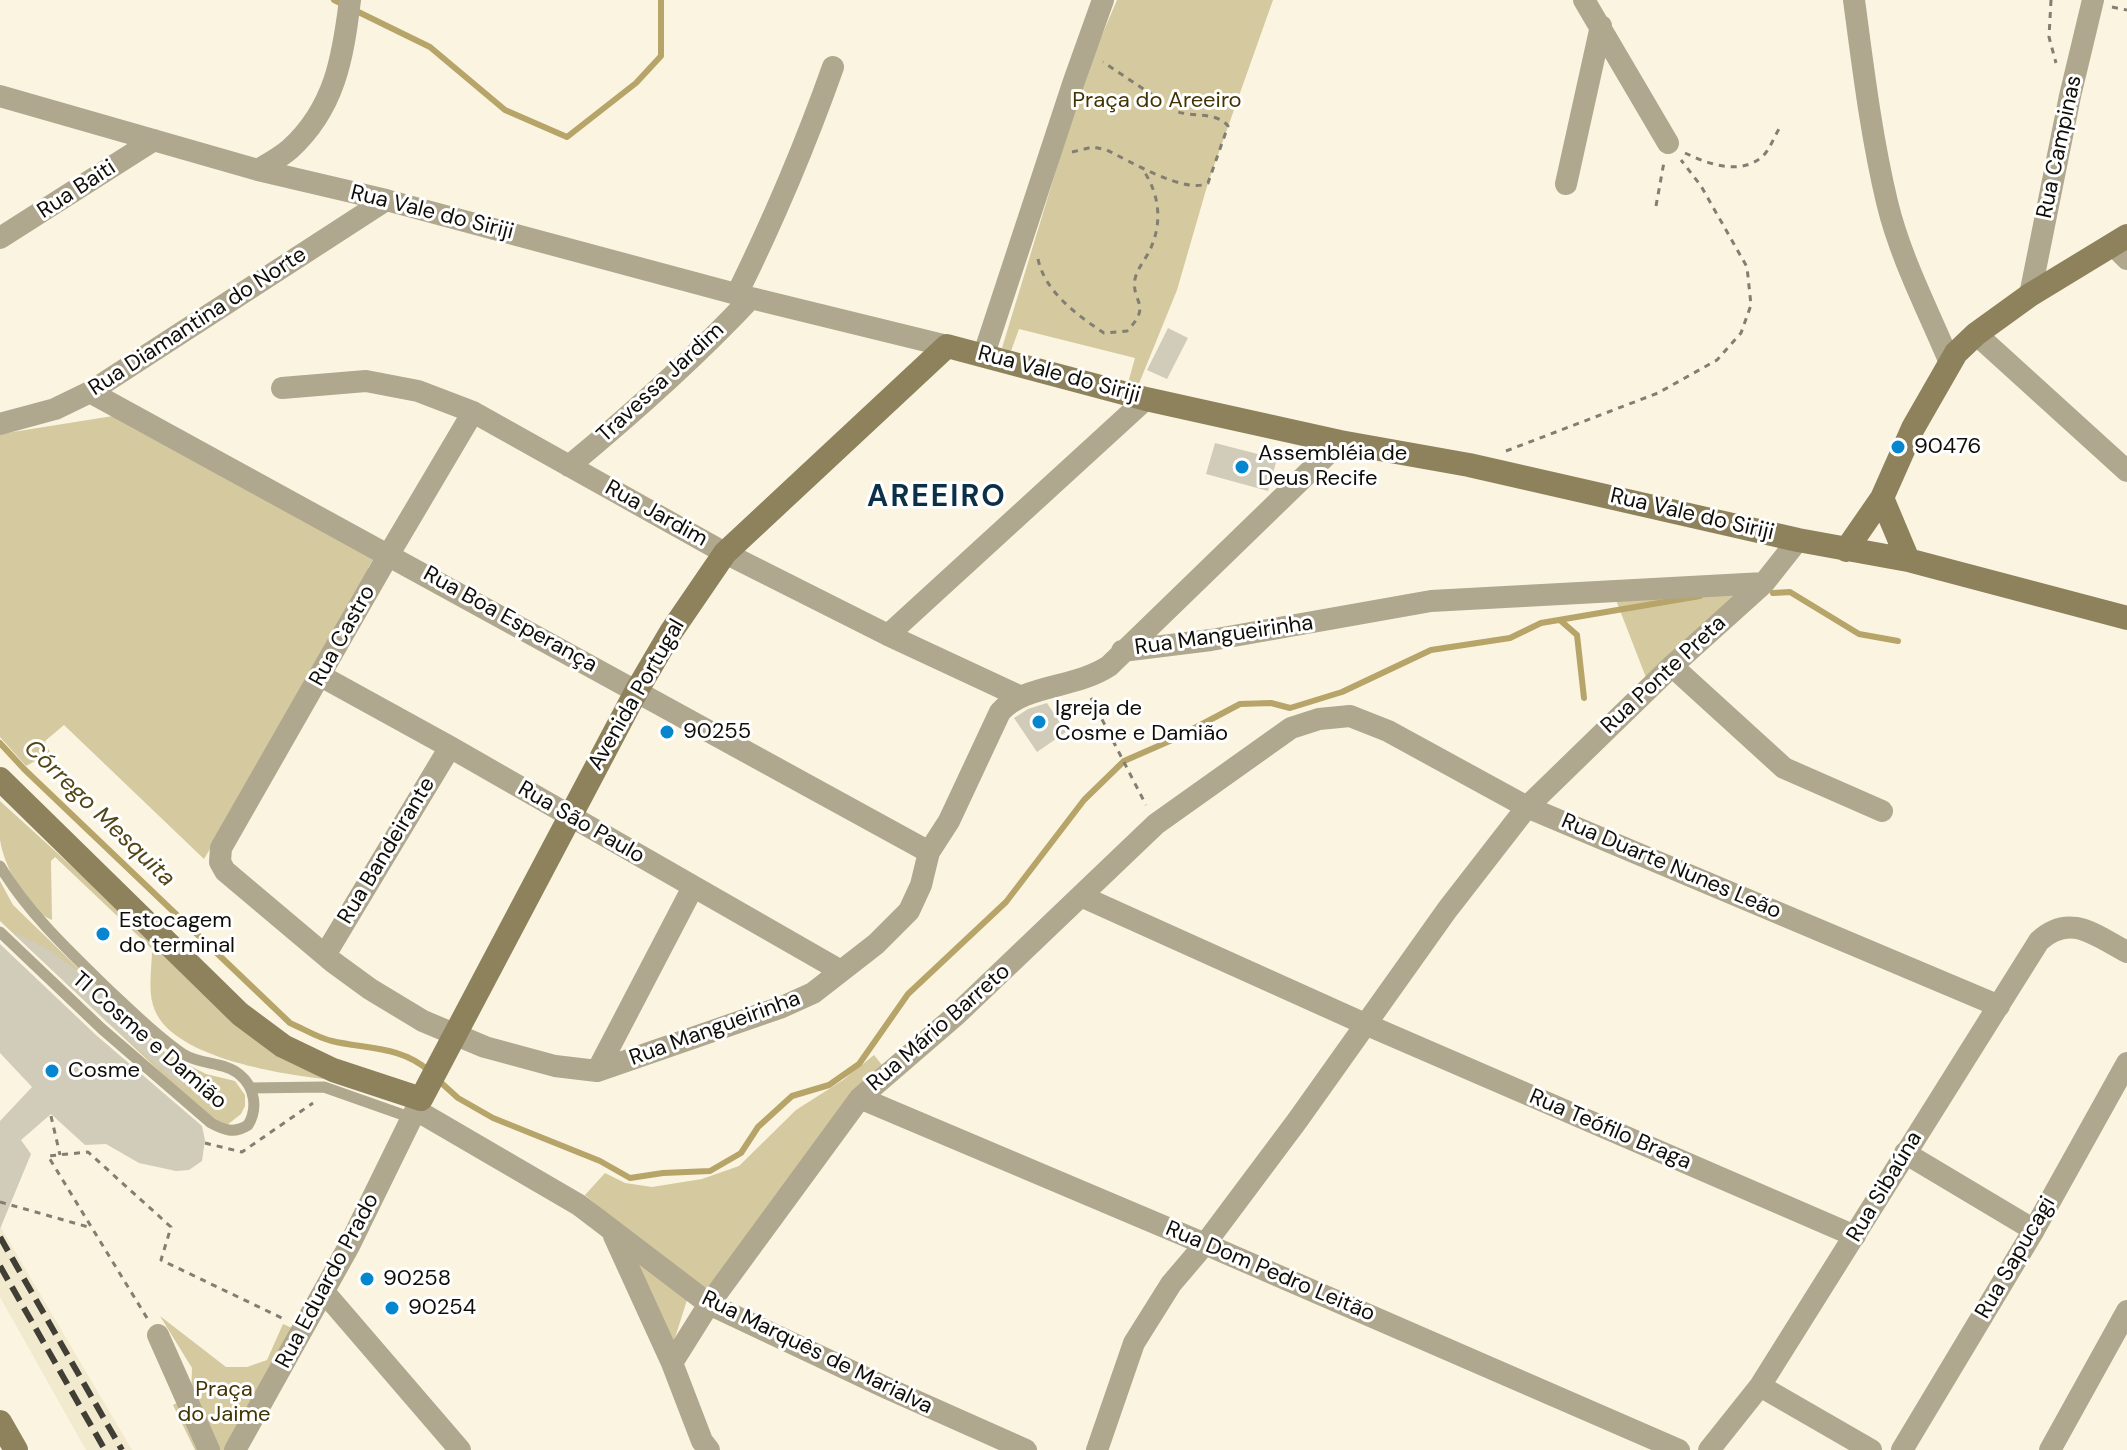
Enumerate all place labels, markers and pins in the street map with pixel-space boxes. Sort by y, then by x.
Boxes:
place label: 90476 [1914,434,1981,460]
marker: 90476 [1889,438,1907,456]
place label: Assembléia de Deus Recife [1258,441,1407,492]
marker: Assembléia de Deus Recife [1233,458,1251,476]
place label: Igreja de Cosme e Damião [1055,696,1228,748]
marker: Igreja de Cosme e Damião [1030,713,1048,731]
place label: 90255 [683,719,751,745]
marker: 90255 [658,723,676,741]
place label: Estocagem do terminal [119,908,235,960]
marker: Estocagem do terminal [94,925,112,943]
place label: Cosme [68,1058,140,1084]
marker: Cosme [43,1062,61,1080]
place label: 90258 [383,1266,451,1292]
marker: 90258 [358,1270,376,1288]
place label: 90254 [408,1295,476,1321]
marker: 90254 [383,1299,401,1317]

